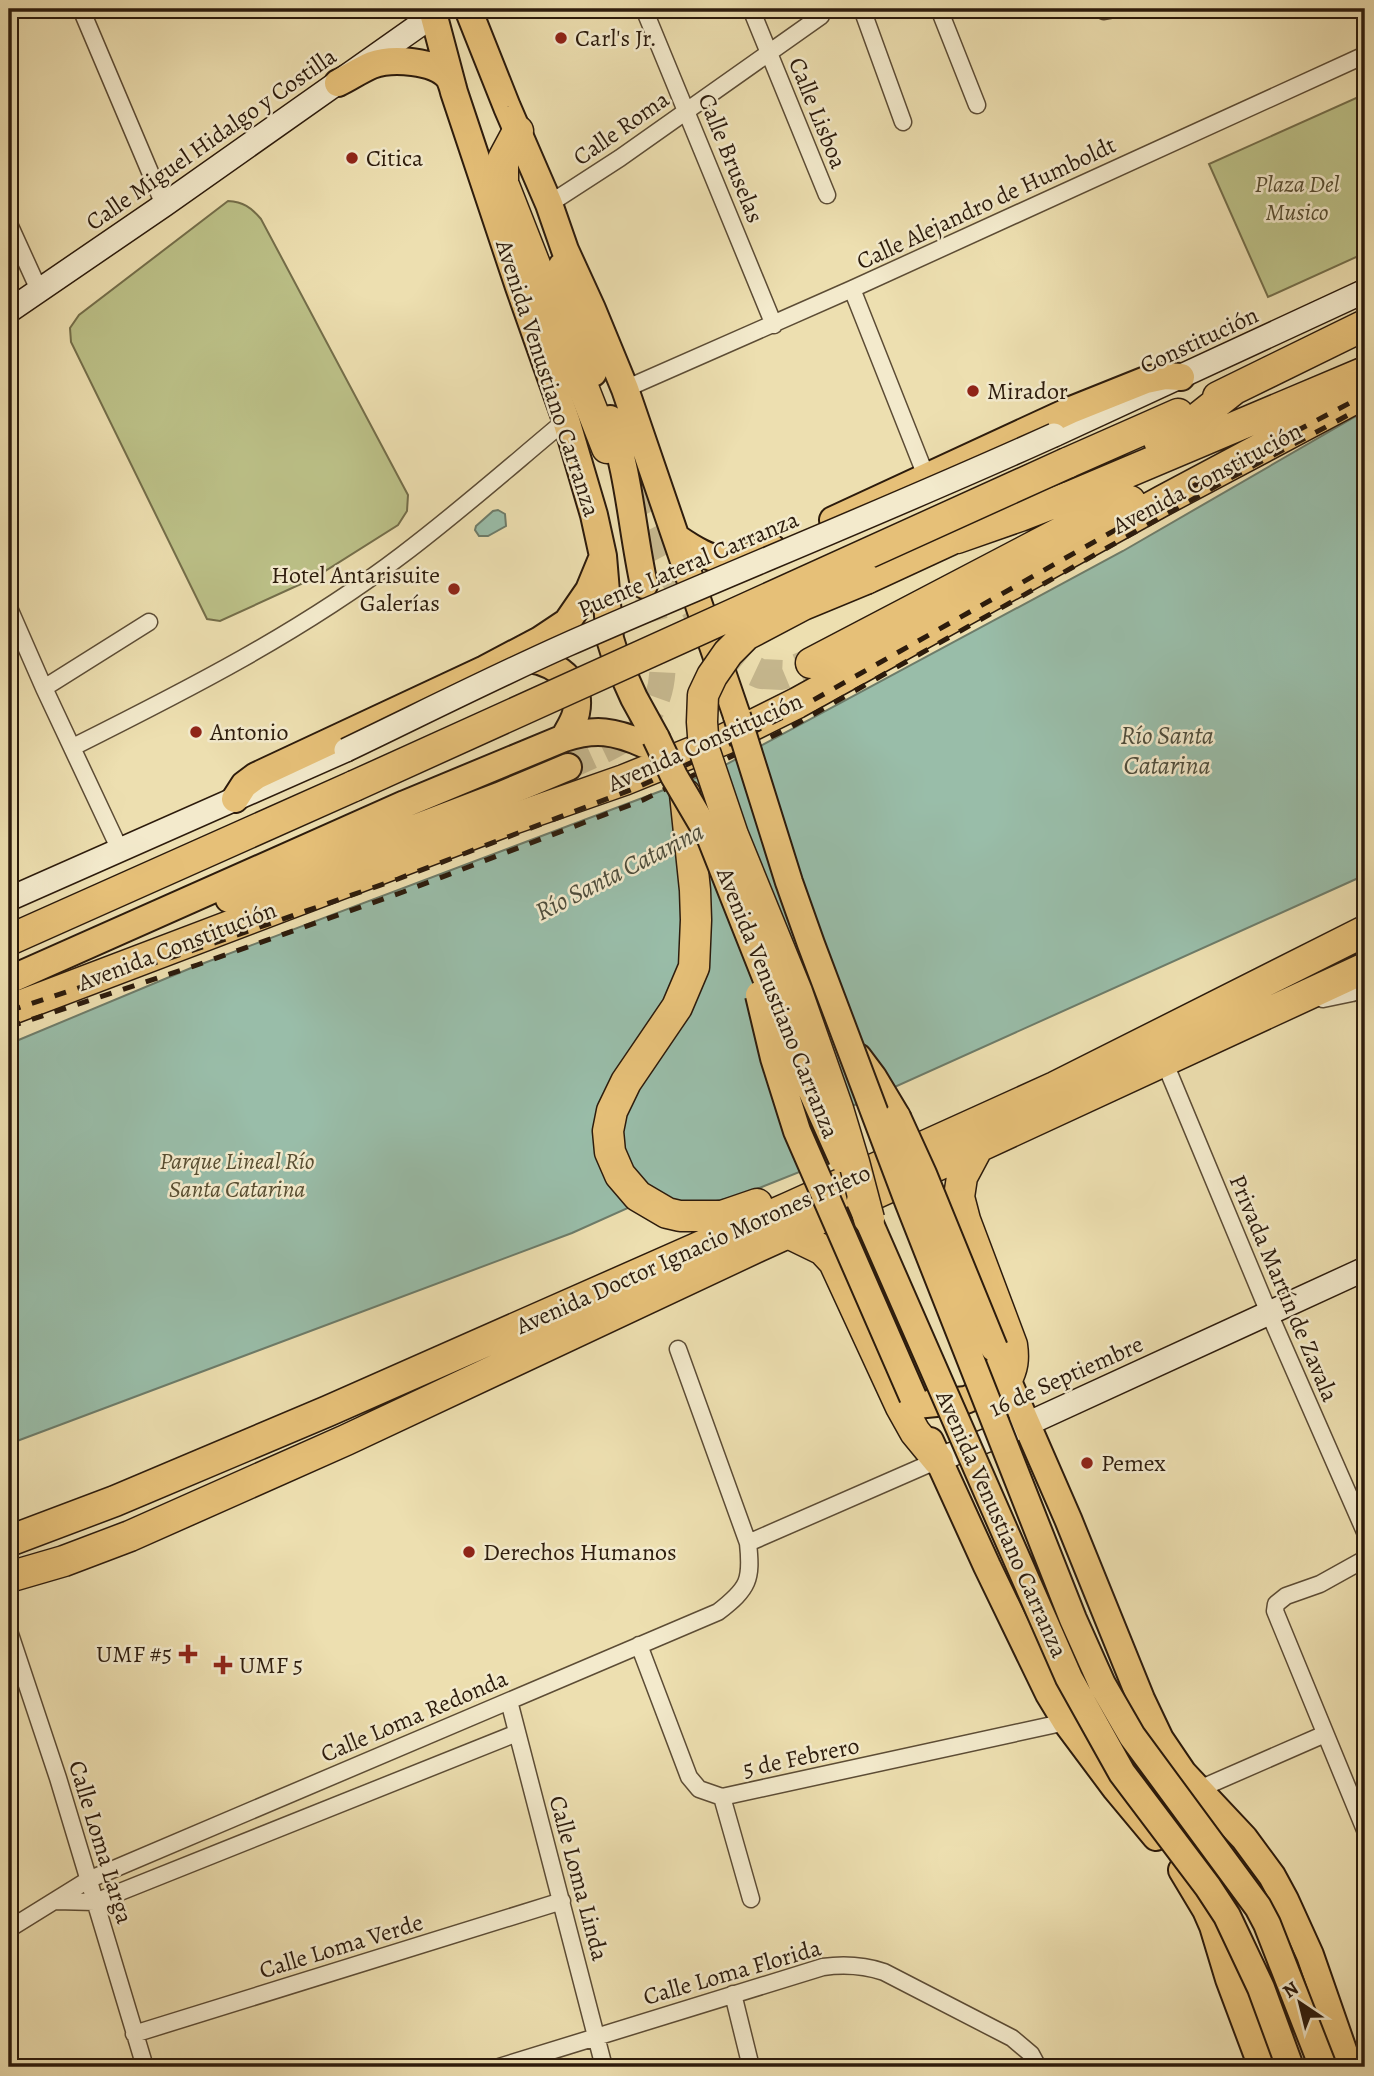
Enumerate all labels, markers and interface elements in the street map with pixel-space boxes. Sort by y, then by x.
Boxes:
place label: Carl's Jr. [575,22,657,54]
marker: Carl's Jr. [553,30,569,46]
street label: Calle Miguel Hidalgo y Costilla [79,40,343,238]
street label: Calle Lisboa [781,53,855,174]
street label: Calle Roma [567,83,676,173]
street label: Calle Bruselas [691,89,771,227]
street label: Calle Alejandro de Humboldt [851,129,1121,277]
place label: Citica [366,142,424,174]
marker: Citica [344,150,360,166]
park label: Plaza Del Musico [1254,168,1340,228]
street label: Avenida Venustiano Carranza [488,235,608,521]
street label: Constitución [1135,299,1263,381]
place label: Mirador [987,375,1068,407]
marker: Mirador [965,383,981,399]
street label: Avenida Constitución [1106,415,1307,542]
street label: Puente Lateral Carranza [573,503,804,625]
place label: Hotel Antarisuite Galerías [271,559,440,619]
marker: Hotel Antarisuite Galerías [446,581,462,597]
street label: Avenida Constitución [602,685,808,800]
place label: Antonio [209,716,288,748]
water label: Río Santa Catarina [1120,718,1214,783]
marker: Antonio [188,724,204,740]
water label: Río Santa Catarina [529,814,710,929]
street label: Avenida Venustiano Carranza [709,862,847,1144]
street label: Avenida Constitución [72,893,281,999]
park label: Parque Lineal Río Santa Catarina [159,1145,315,1205]
street label: Avenida Doctor Ignacio Morones Prieto [510,1156,875,1342]
street label: Privada Martín de Zavala [1222,1170,1347,1407]
street label: 16 de Septiembre [984,1328,1148,1424]
street label: Avenida Venustiano Carranza [928,1384,1076,1663]
place label: Pemex [1101,1447,1166,1479]
marker: Pemex [1079,1455,1095,1471]
place label: Derechos Humanos [483,1536,677,1568]
marker: Derechos Humanos [461,1544,477,1560]
place label: UMF #5 [96,1638,172,1670]
marker: UMF #5 [178,1644,198,1664]
place label: UMF 5 [239,1649,303,1681]
marker: UMF 5 [213,1655,233,1675]
street label: Calle Loma Redonda [316,1662,513,1770]
street label: 5 de Febrero [740,1729,862,1785]
street label: Calle Loma Larga [61,1757,141,1928]
street label: Calle Loma Linda [542,1792,617,1965]
street label: Calle Loma Verde [255,1906,427,1986]
street label: Calle Loma Florida [639,1931,825,2013]
north arrow [1266,1968,1336,2038]
text: N [1278,1975,1304,2005]

